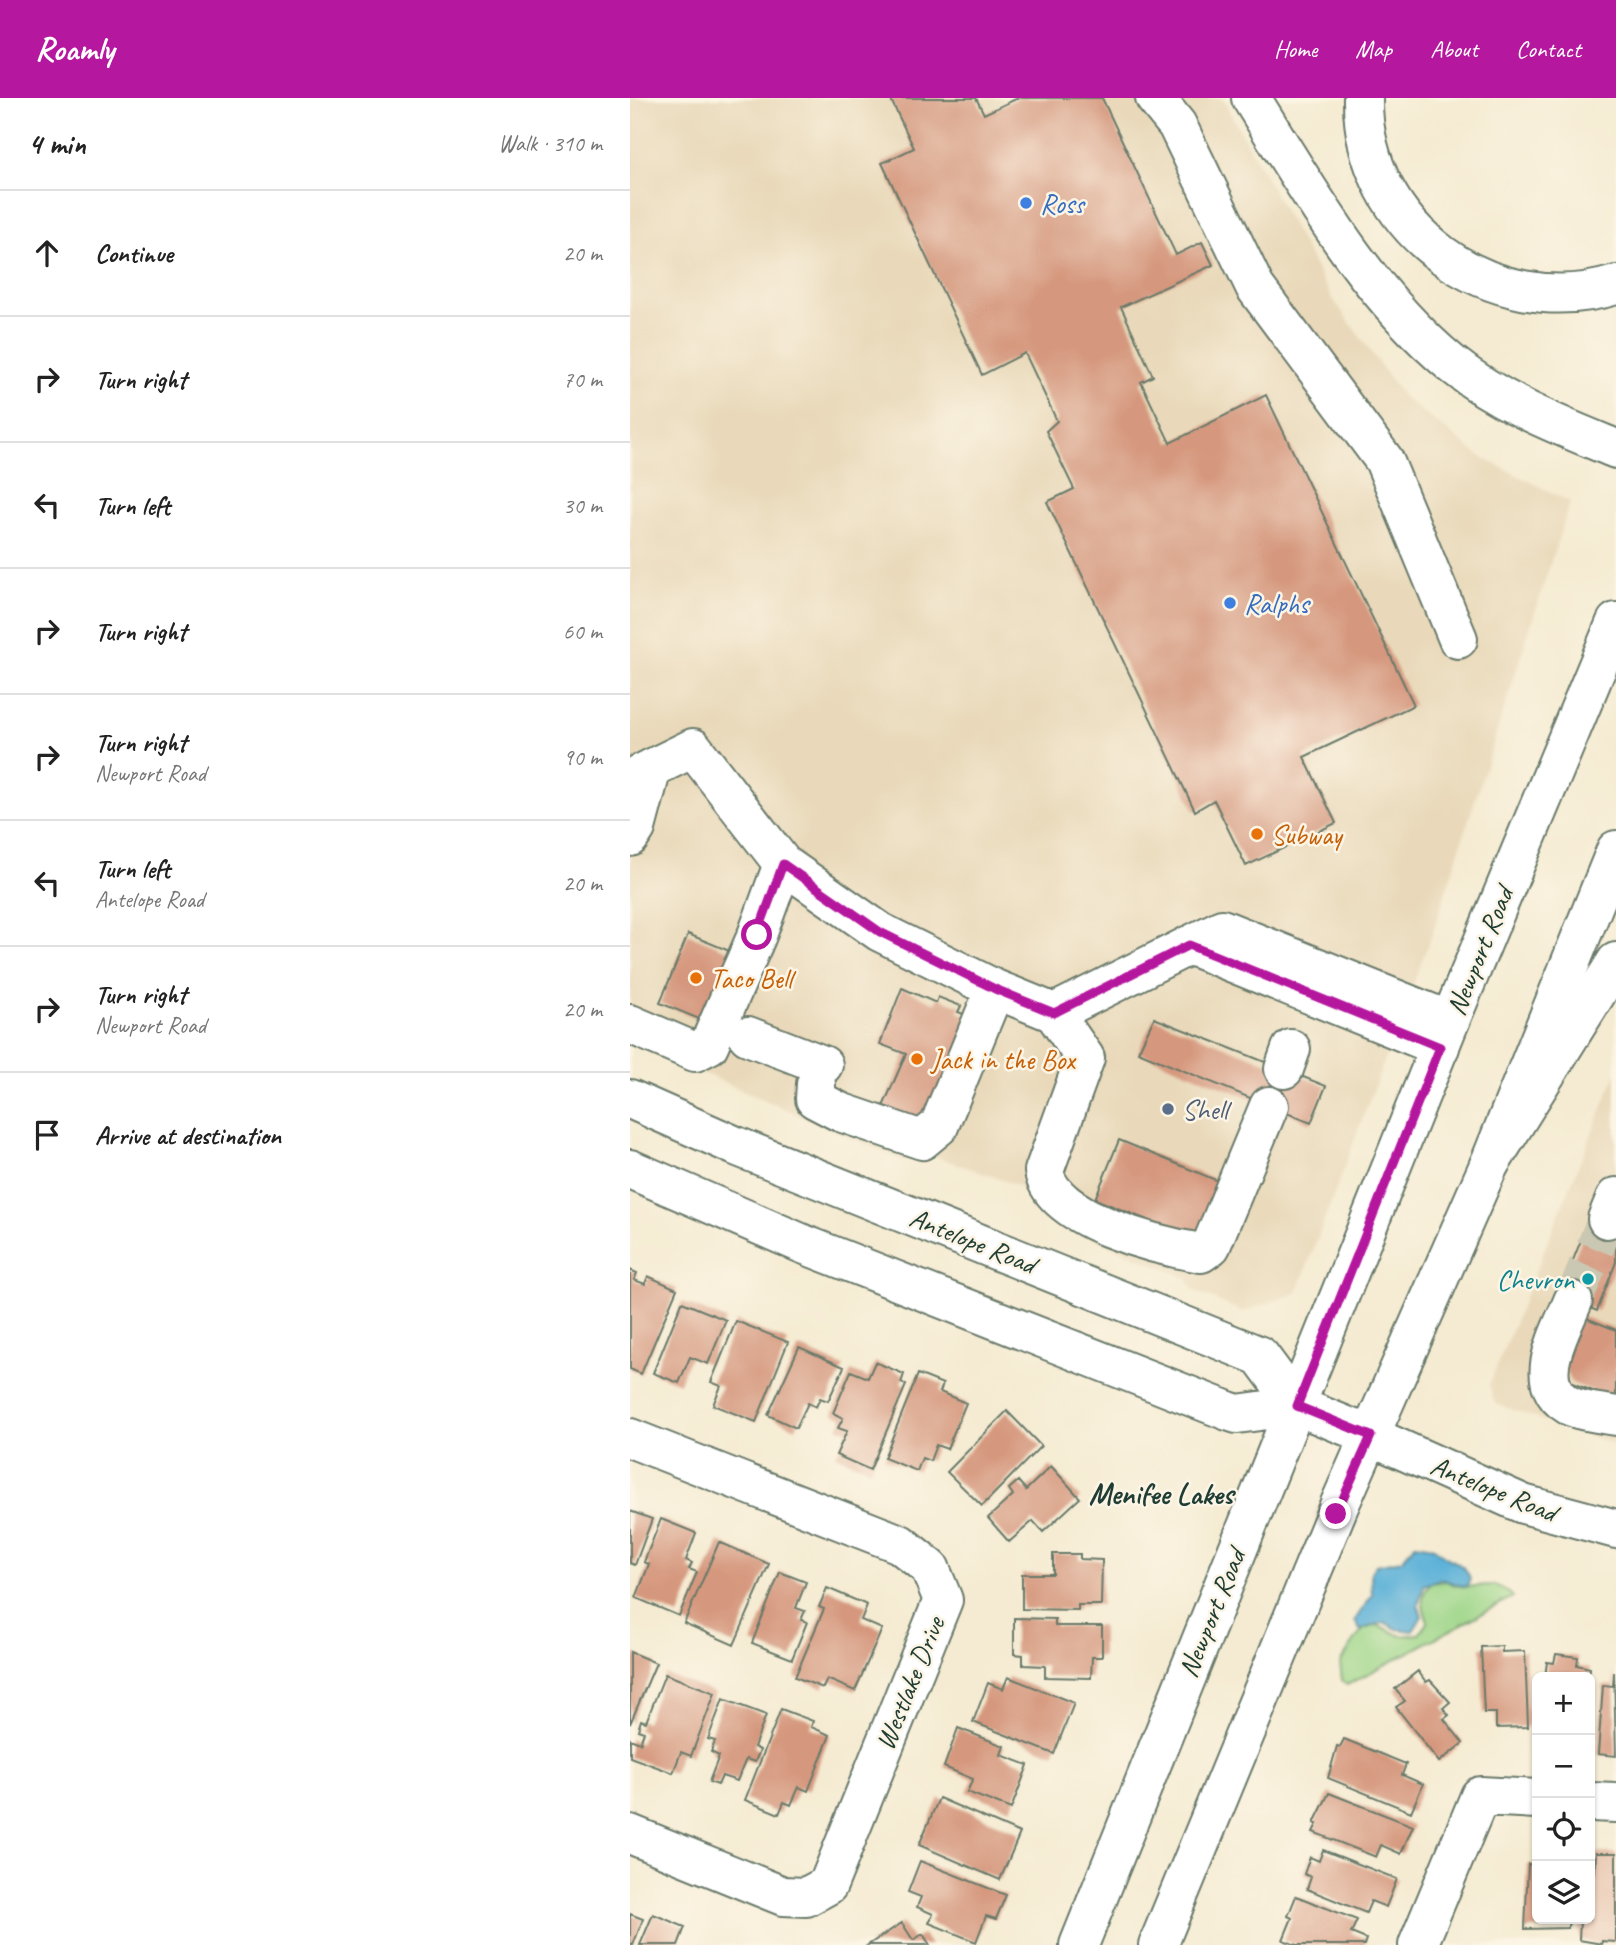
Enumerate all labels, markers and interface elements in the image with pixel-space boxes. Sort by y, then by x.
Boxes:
text: Roamly [35,28,114,70]
text: Home [1274,34,1317,64]
text: Map [1355,34,1392,64]
text: About [1430,34,1478,64]
text: Contact [1516,34,1581,64]
text: 4 min [28,125,85,163]
text: Walk · 310 m [498,129,602,158]
place label: Ross [1040,186,1086,221]
marker: Ross [1018,195,1034,211]
icon: ahead [28,234,66,272]
text: Continue [95,237,173,270]
text: 20 m [563,239,602,268]
icon: right [28,360,66,398]
text: Turn right [95,363,186,396]
text: 70 m [563,365,602,394]
icon: left [28,486,66,524]
text: Turn left [95,489,170,522]
text: 30 m [563,491,602,520]
place label: Ralphs [1244,586,1311,621]
marker: Ralphs [1222,595,1238,611]
icon: right [28,612,66,650]
text: Turn right [95,615,186,648]
text: 60 m [563,617,602,646]
text: Turn right [95,726,186,759]
icon: right [28,738,66,776]
text: 90 m [563,743,602,772]
text: Newport Road [95,759,206,788]
place label: Subway [1271,817,1344,852]
marker: Subway [1249,826,1265,842]
text: Turn left [95,852,170,885]
icon: left [28,864,66,902]
text: 20 m [563,869,602,898]
street label: Newport Road [1438,878,1522,1020]
text: Antelope Road [95,885,204,914]
route start [741,919,772,950]
place label: Taco Bell [710,961,797,996]
marker: Taco Bell [688,970,704,986]
text: Turn right [95,978,186,1011]
icon: right [28,990,66,1028]
text: 20 m [563,995,602,1024]
text: Newport Road [95,1011,206,1040]
place label: Jack in the Box [929,1042,1077,1077]
marker: Jack in the Box [909,1051,925,1067]
place label: Shell [1182,1092,1233,1127]
marker: Shell [1160,1101,1176,1117]
icon: arrive [28,1116,66,1154]
text: Arrive at destination [95,1119,281,1152]
street label: Antelope Road [905,1199,1045,1283]
place label: Chevron [1497,1262,1575,1297]
marker: Chevron [1580,1271,1596,1287]
street label: Antelope Road [1426,1447,1566,1531]
district label: Menifee Lakes [1089,1475,1237,1513]
route end [1320,1498,1351,1529]
street label: Newport Road [1170,1540,1254,1682]
street label: Westlake Drive [867,1610,953,1755]
map controls [1532,1672,1595,1924]
button: + [1532,1672,1595,1735]
button: − [1532,1735,1595,1798]
button: locate [1532,1798,1595,1861]
button: layers [1532,1861,1595,1924]

